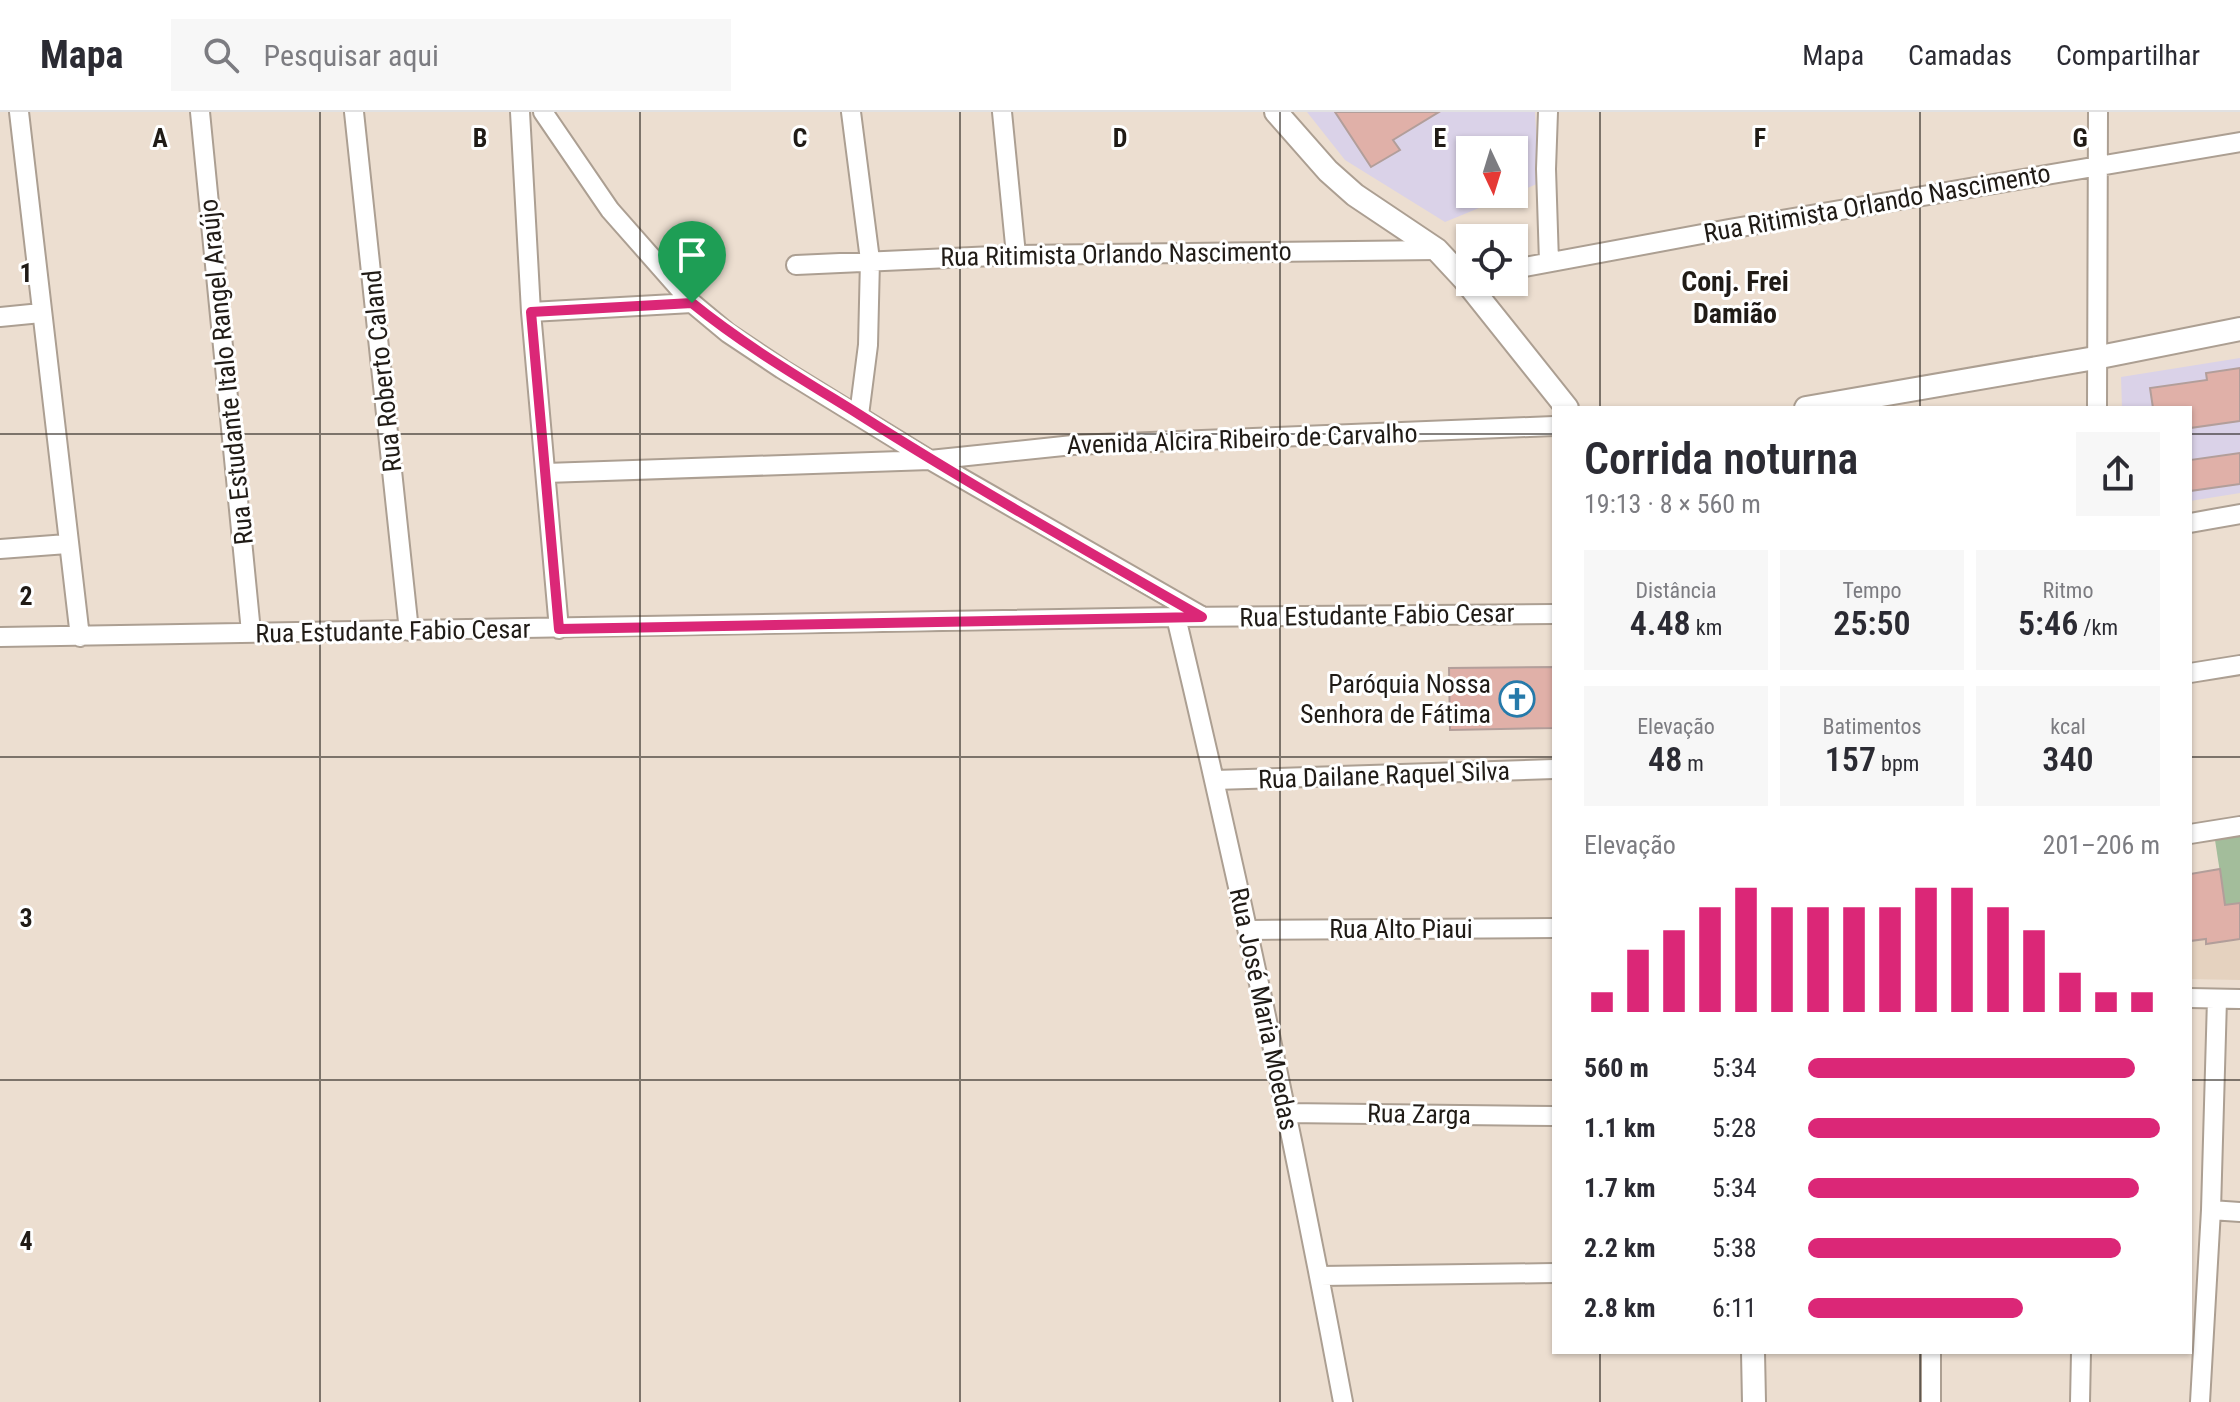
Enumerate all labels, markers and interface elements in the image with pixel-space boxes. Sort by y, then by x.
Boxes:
search box [171,19,731,91]
text: Mapa [40,33,123,77]
icon: search [199,33,243,77]
text: Pesquisar aqui [263,38,439,73]
text: Mapa [1802,39,1864,72]
text: Camadas [1908,39,2012,72]
text: Compartilhar [2056,39,2200,72]
text: A [152,123,168,153]
text: B [473,123,487,153]
text: C [793,123,808,153]
text: D [1113,123,1127,153]
text: E [1434,123,1447,153]
text: F [1754,123,1766,153]
text: G [2072,123,2088,153]
north arrow [1456,136,1528,208]
map controls [1456,136,1528,296]
street label: Rua Ritimista Orlando Nascimento [1701,158,2053,248]
street label: Rua Estudante Italo Rangel Araújo [193,198,259,546]
pin [658,221,726,303]
button: locate [1456,224,1528,296]
icon: arrive [670,233,714,277]
street label: Rua Ritimista Orlando Nascimento [940,236,1292,272]
text: 1 [19,258,33,288]
district label: Conj. Frei Damião [1681,265,1789,330]
street label: Rua Roberto Caland [356,269,408,473]
street label: Avenida Alcira Ribeiro de Carvalho [1066,418,1418,460]
button: share [2076,432,2160,516]
text: Corrida noturna [1584,433,1858,485]
text: 19:13 · 8 × 560 m [1584,489,1761,519]
text: Distância [1635,578,1717,603]
text: Tempo [1842,578,1902,603]
text: Ritmo [2043,578,2093,603]
text: 2 [19,581,33,611]
street label: Rua Estudante Fabio Cesar [1239,598,1515,632]
text: 4.48 [1630,603,1691,643]
text: 25:50 [1833,603,1911,643]
text: 5:46 [2018,603,2078,643]
street label: Rua Estudante Fabio Cesar [255,614,531,648]
text: km [1691,615,1722,640]
text: /km [2078,615,2118,640]
place label: Paróquia Nossa Senhora de Fátima [1300,669,1491,729]
church icon: Paróquia Nossa Senhora de Fátima [1498,680,1536,718]
text: Elevação [1637,714,1715,739]
text: Batimentos [1822,714,1922,739]
text: kcal [2050,714,2086,739]
text: 48 [1648,739,1682,779]
text: 157 [1825,739,1876,779]
text: 340 [2042,739,2094,779]
text: m [1682,751,1704,776]
text: bpm [1876,751,1919,776]
street label: Rua Dailane Raquel Silva [1258,756,1510,794]
text: Elevação [1584,830,1676,860]
text: 201–206 m [2043,830,2160,860]
street label: Rua José Maria Moedas [1224,885,1304,1133]
text: 3 [19,903,33,933]
street label: Rua Alto Piaui [1329,914,1473,944]
text: 560 m [1584,1053,1649,1083]
text: 5:34 [1712,1053,1757,1083]
street label: Rua Zarga [1367,1098,1471,1130]
text: 1.1 km [1584,1113,1656,1143]
text: 5:28 [1712,1113,1757,1143]
text: 1.7 km [1584,1173,1656,1203]
text: 5:34 [1712,1173,1757,1203]
text: 4 [19,1226,33,1256]
text: 2.2 km [1584,1233,1656,1263]
text: 5:38 [1712,1233,1757,1263]
text: 2.8 km [1584,1293,1656,1323]
text: 6:11 [1712,1293,1757,1323]

